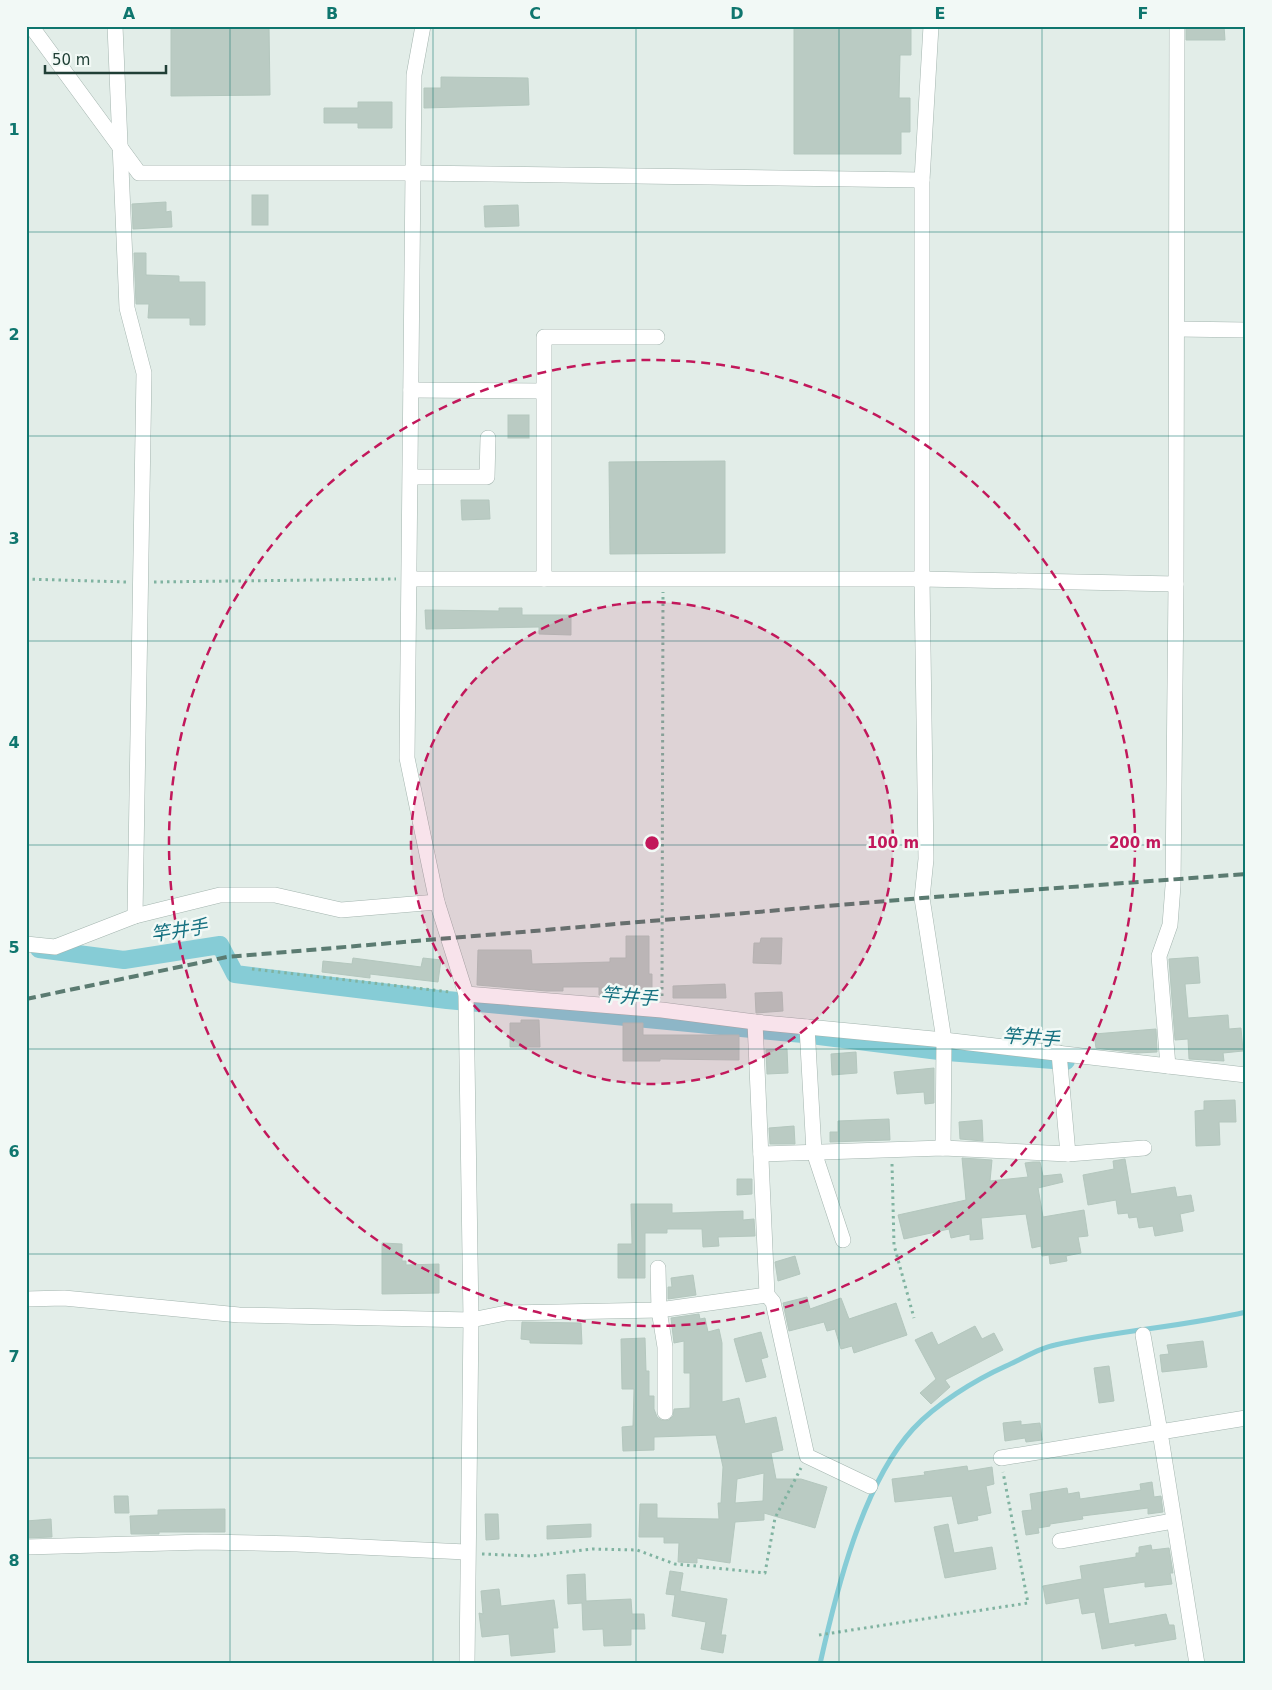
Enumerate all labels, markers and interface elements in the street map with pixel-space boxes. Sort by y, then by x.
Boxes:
text: A [123,4,136,23]
text: B [326,4,338,23]
text: C [529,4,541,23]
text: D [730,4,744,23]
text: E [935,4,945,23]
text: F [1138,4,1148,23]
scale bar [45,42,166,74]
text: 50 m [52,51,90,69]
text: 1 [8,120,20,139]
text: 2 [8,325,20,344]
text: 3 [8,529,20,548]
text: 4 [8,733,20,752]
centre of rings [643,834,661,852]
text: 100 m [867,834,919,852]
text: 200 m [1109,834,1161,852]
water label: 竿井手 [149,915,210,945]
text: 5 [8,938,20,957]
water label: 竿井手 [600,983,659,1010]
water label: 竿井手 [1002,1024,1061,1050]
text: 6 [8,1142,20,1161]
text: 7 [8,1347,20,1366]
text: 8 [8,1551,20,1570]

